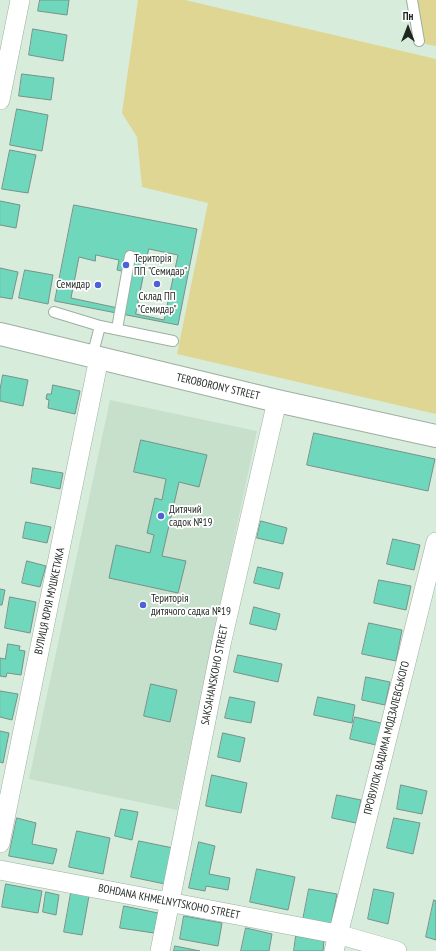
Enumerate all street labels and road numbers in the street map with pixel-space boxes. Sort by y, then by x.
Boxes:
street label: TEROBORONY STREET [175,371,261,403]
street label: ВУЛИЦЯ ЮРІЯ МУШКЕТИКА [32,546,68,656]
street label: SAKSAHANSKOHO STREET [199,624,231,726]
street label: ПРОВУЛОК ВАДИМА МОДЗАЛЕВСЬКОГО [362,660,412,816]
street label: BOHDANA KHMELNYTSKOHO STREET [97,882,241,922]

